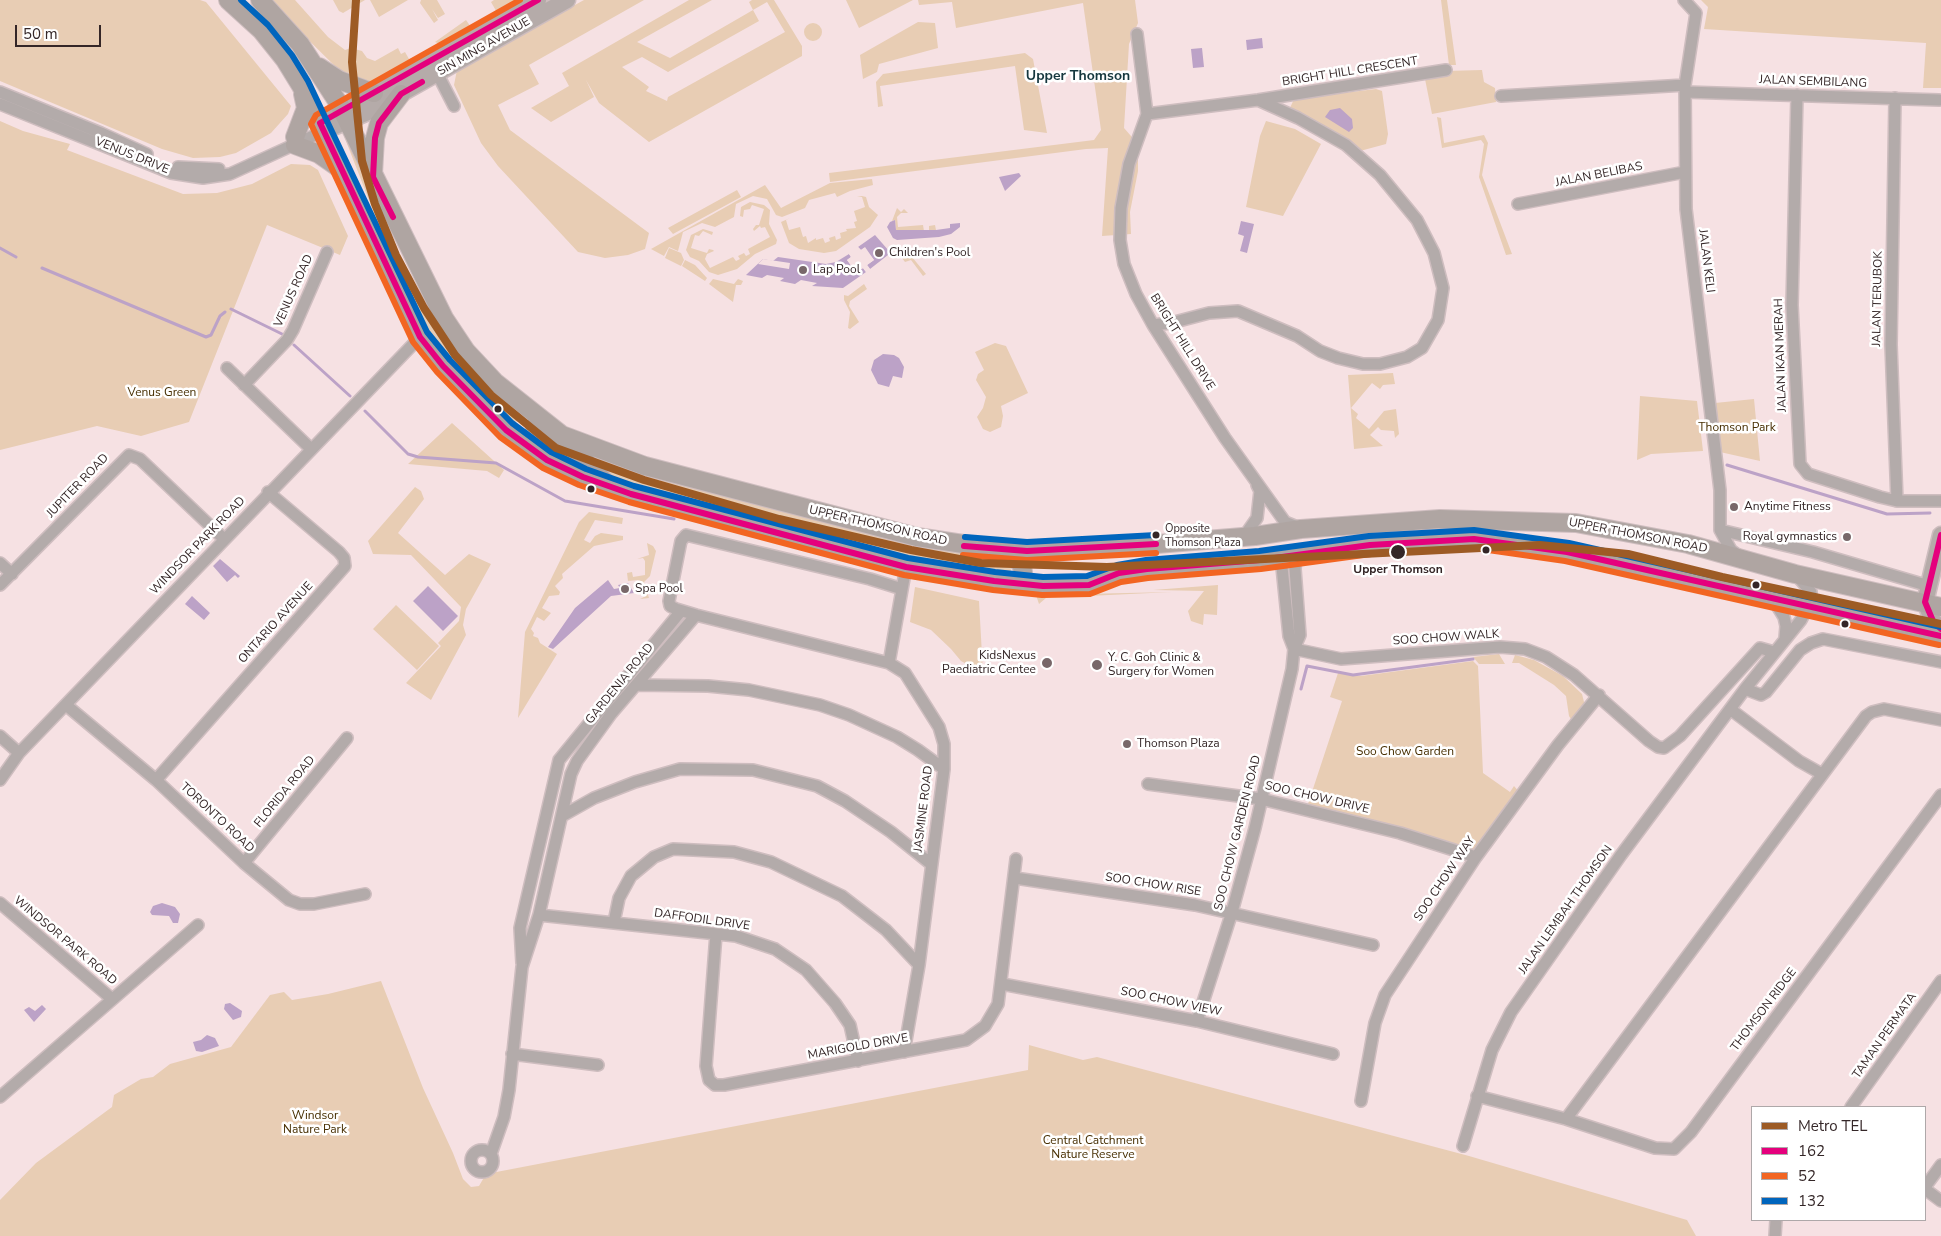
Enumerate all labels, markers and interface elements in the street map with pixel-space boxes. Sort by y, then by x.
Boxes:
scale bar [18,15,104,47]
street label: SIN MING AVENUE [435,15,533,79]
text: 50 m [23,24,58,44]
street label: BRIGHT HILL CRESCENT [1281,54,1419,90]
district label: Upper Thomson [1026,69,1130,85]
street label: JALAN SEMBILANG [1759,73,1867,91]
street label: VENUS DRIVE [93,135,171,177]
street label: JALAN BELIBAS [1554,159,1644,191]
street label: JALAN KELI [1695,229,1717,293]
place label: Children's Pool [889,246,970,260]
marker: Children's Pool [873,247,885,259]
street label: JALAN TERUBOK [1870,251,1886,347]
street label: VENUS ROAD [272,252,316,330]
place label: Lap Pool [813,263,860,277]
marker: Lap Pool [797,264,809,276]
street label: BRIGHT HILL DRIVE [1146,291,1218,393]
street label: JALAN IKAN MERAH [1772,298,1790,412]
park label: Venus Green [128,386,196,400]
unlabelled marker [493,404,503,414]
park label: Thomson Park [1698,421,1776,435]
street label: JUPITER ROAD [44,451,112,521]
unlabelled marker [586,484,596,494]
street label: WINDSOR PARK ROAD [147,494,249,598]
place label: Anytime Fitness [1744,500,1831,514]
marker: Anytime Fitness [1728,501,1740,513]
street label: UPPER THOMSON ROAD [808,503,948,549]
street label: UPPER THOMSON ROAD [1567,515,1709,557]
place label: Opposite Thomson Plaza [1165,522,1241,548]
marker: Opposite Thomson Plaza [1151,530,1161,540]
place label: Royal gymnastics [1743,530,1837,544]
marker: Royal gymnastics [1841,531,1853,543]
marker: Upper Thomson [1389,543,1407,561]
unlabelled marker [1481,545,1491,555]
place label: Upper Thomson [1353,563,1443,577]
street label: ONTARIO AVENUE [236,579,316,667]
unlabelled marker [1751,580,1761,590]
place label: Spa Pool [635,582,683,596]
marker: Spa Pool [619,583,631,595]
unlabelled marker [1840,619,1850,629]
street label: SOO CHOW WALK [1392,627,1500,649]
street label: GARDENIA ROAD [583,641,657,727]
place label: KidsNexus Paediatric Centee [942,649,1036,677]
place label: Y. C. Goh Clinic & Surgery for Women [1108,651,1214,679]
marker: KidsNexus Paediatric Centee [1040,656,1054,670]
marker: Y. C. Goh Clinic & Surgery for Women [1090,658,1104,672]
place label: Thomson Plaza [1137,737,1220,751]
marker: Thomson Plaza [1121,738,1133,750]
park label: Soo Chow Garden [1356,745,1454,759]
street label: FLORIDA ROAD [252,753,318,831]
street label: SOO CHOW GARDEN ROAD [1212,754,1264,912]
street label: JASMINE ROAD [912,765,936,853]
street label: SOO CHOW DRIVE [1263,779,1371,817]
street label: TORONTO ROAD [177,780,257,856]
street label: SOO CHOW WAY [1411,834,1479,924]
street label: JALAN LEMBAH THOMSON [1516,843,1616,977]
street label: SOO CHOW RISE [1104,870,1202,900]
street label: WINDSOR PARK ROAD [10,894,120,988]
street label: DAFFODIL DRIVE [653,906,751,934]
street label: THOMSON RIDGE [1728,966,1800,1054]
street label: SOO CHOW VIEW [1119,984,1223,1020]
street label: TAMAN PERMATA [1850,990,1920,1082]
street label: MARIGOLD DRIVE [807,1031,909,1063]
legend [1751,1106,1926,1221]
park label: Windsor Nature Park [283,1109,347,1137]
text: Metro TEL [1798,1116,1867,1136]
park label: Central Catchment Nature Reserve [1043,1134,1143,1162]
text: 162 [1798,1141,1825,1161]
text: 52 [1798,1166,1816,1186]
text: 132 [1798,1191,1825,1211]

